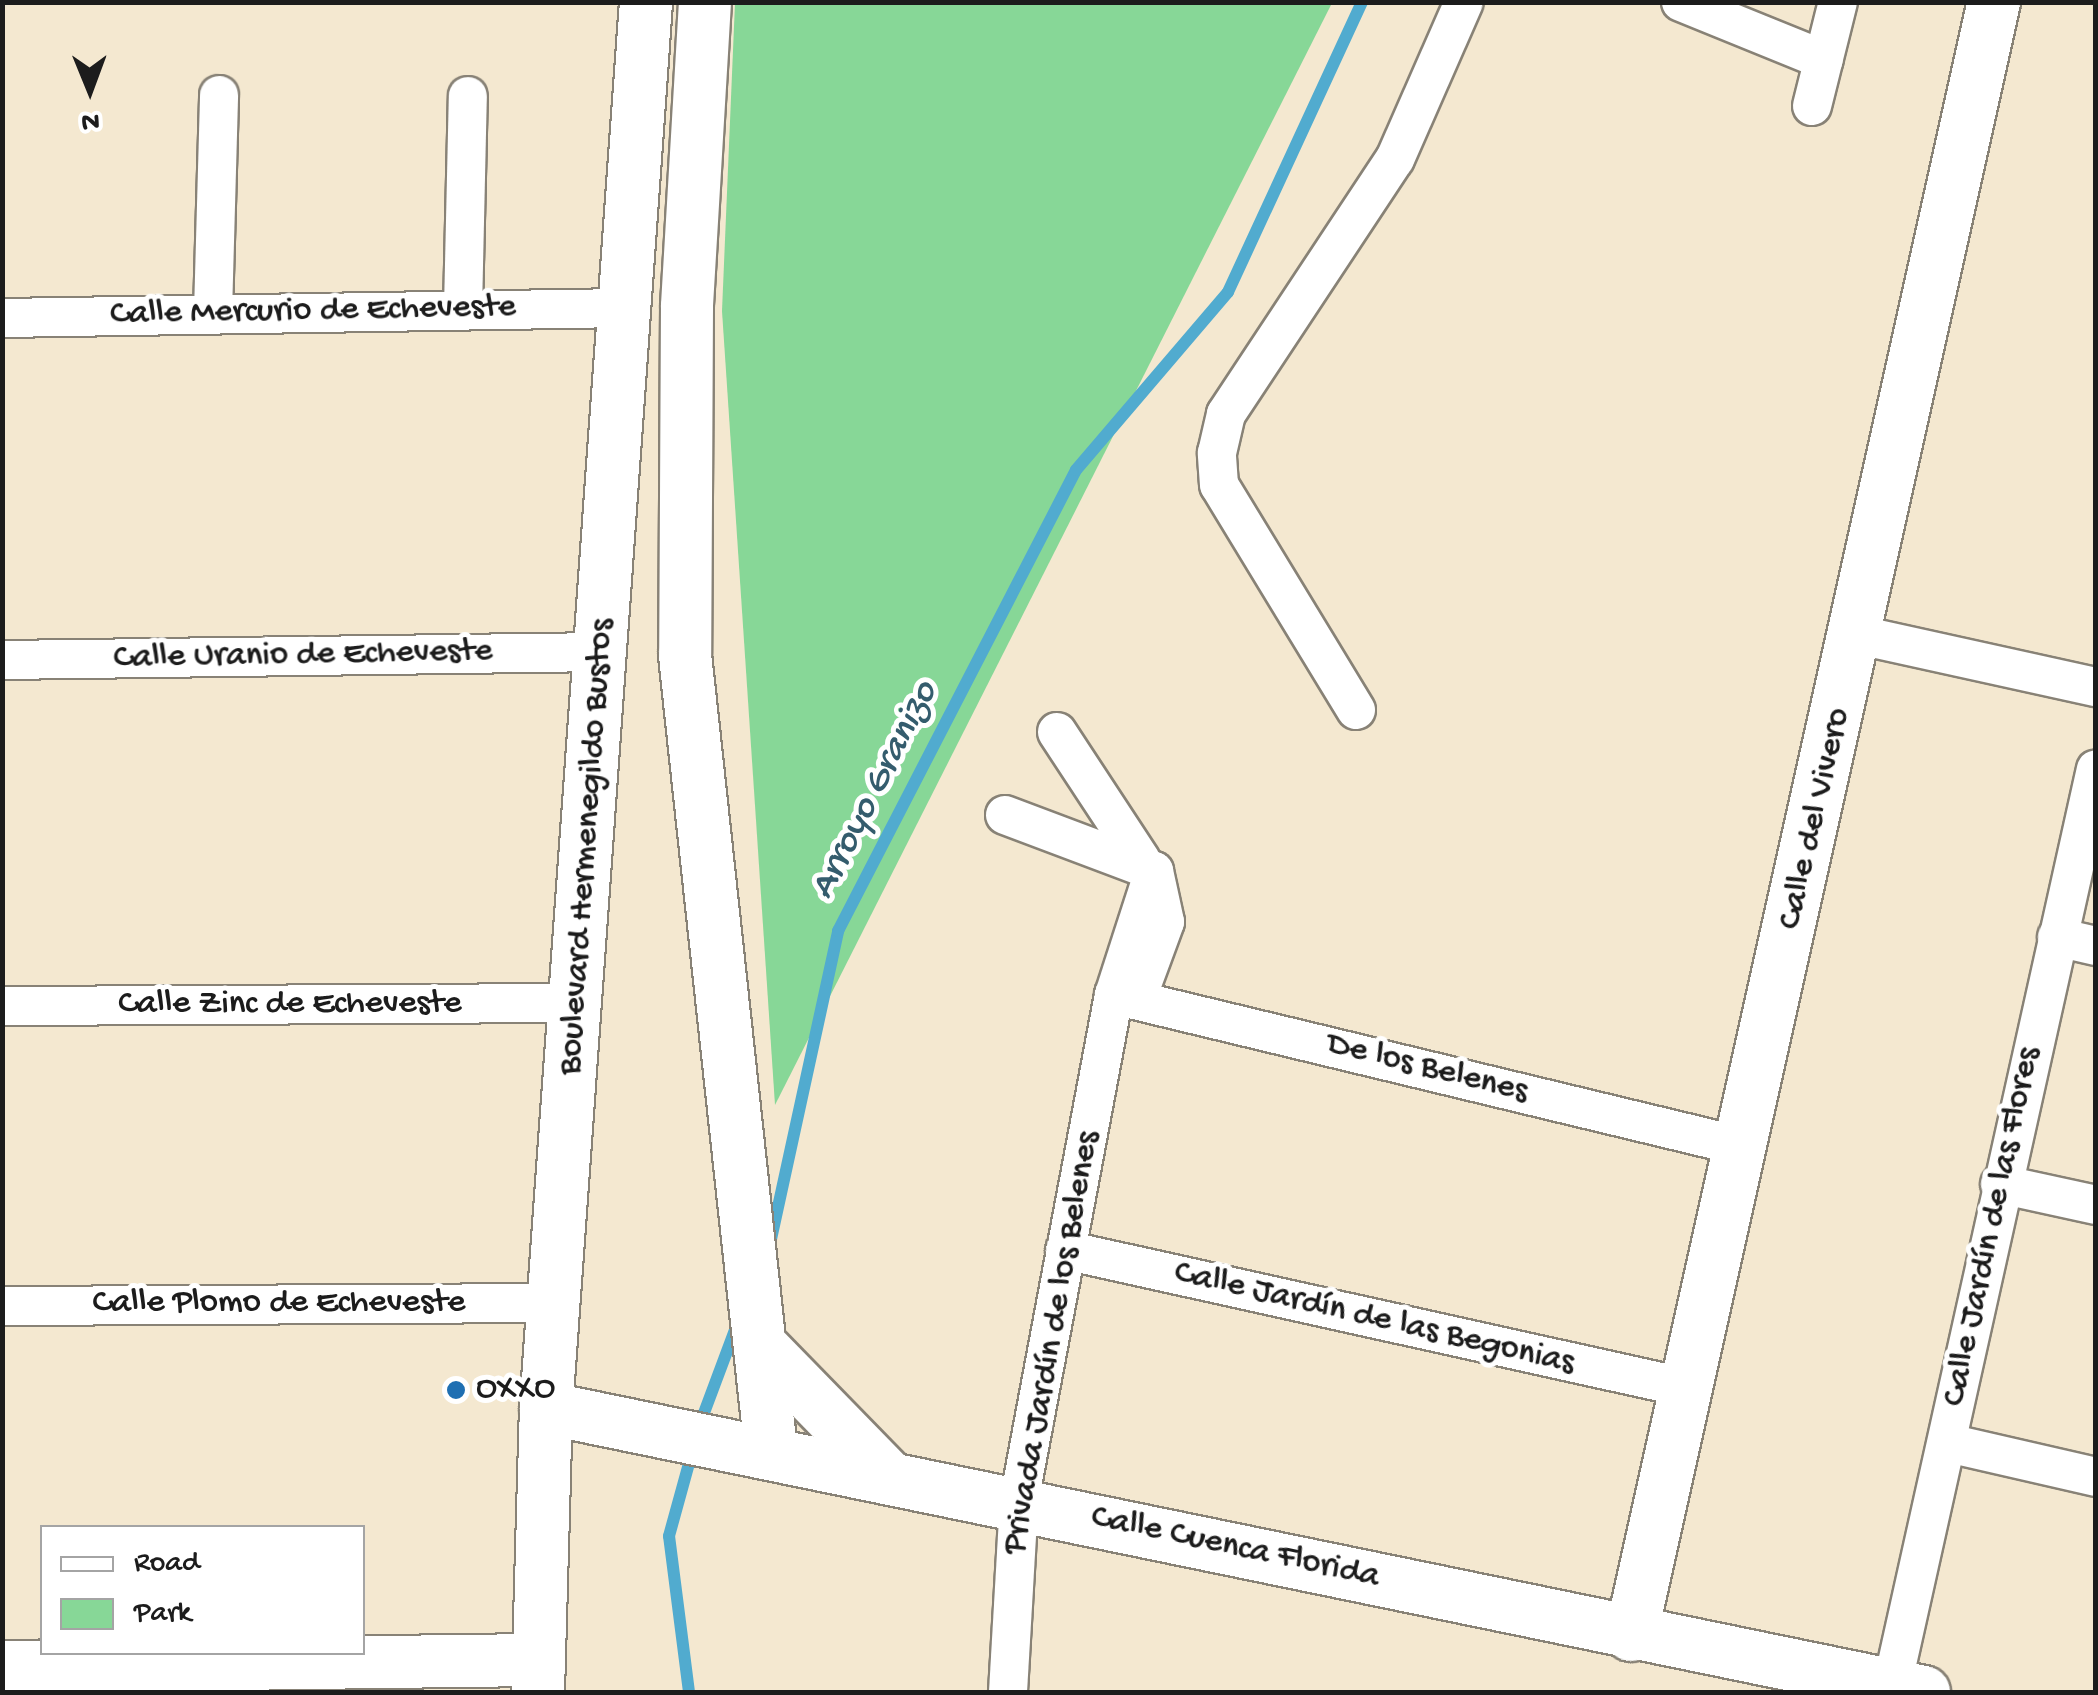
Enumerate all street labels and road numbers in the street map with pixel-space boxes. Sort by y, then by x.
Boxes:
street label: Calle Mercurio de Echeveste [110,287,516,337]
street label: Boulevard Hermenegildo Bustos [551,618,625,1076]
street label: Calle Uranio de Echeveste [113,632,493,680]
street label: Calle del Vivero [1770,704,1862,934]
street label: Calle Zinc de Echeveste [118,984,462,1026]
street label: De los Belenes [1322,1024,1532,1114]
street label: Calle Jardín de las Flores [1934,1044,2052,1410]
street label: Privada Jardín de los Belenes [995,1128,1111,1558]
street label: Calle Jardín de las Begonias [1170,1253,1578,1385]
street label: Calle Plomo de Echeveste [93,1283,465,1325]
street label: Calle Cuenca Florida [1087,1497,1383,1599]

